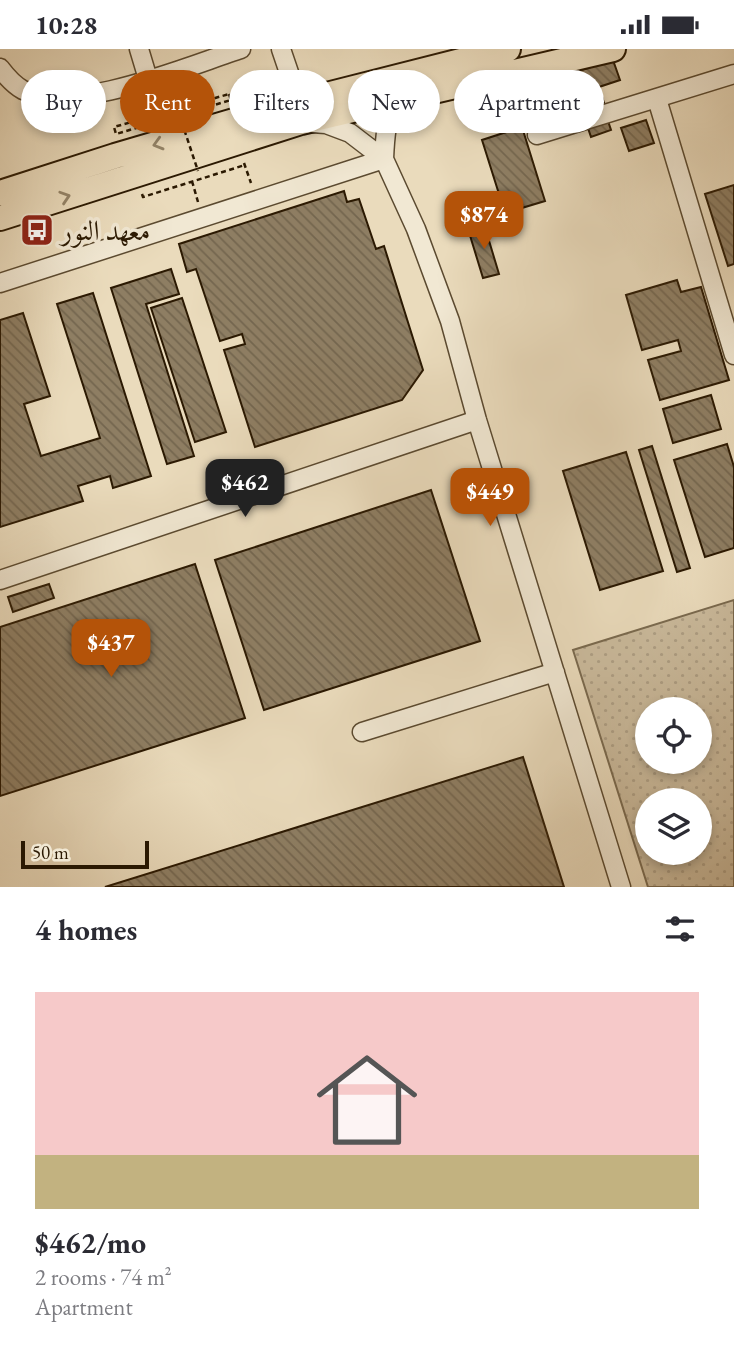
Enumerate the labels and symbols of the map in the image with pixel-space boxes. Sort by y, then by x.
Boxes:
one-way arrow [152,135,164,150]
one-way arrow [59,191,71,206]
pin: $874 [443,191,525,251]
bus stop icon: معهد النور [18,211,56,249]
place label: معهد النور [58,212,151,248]
pin: $462 [204,459,286,519]
pin: $449 [449,469,531,528]
pin: $437 [70,619,152,679]
scale bar [21,838,149,870]

